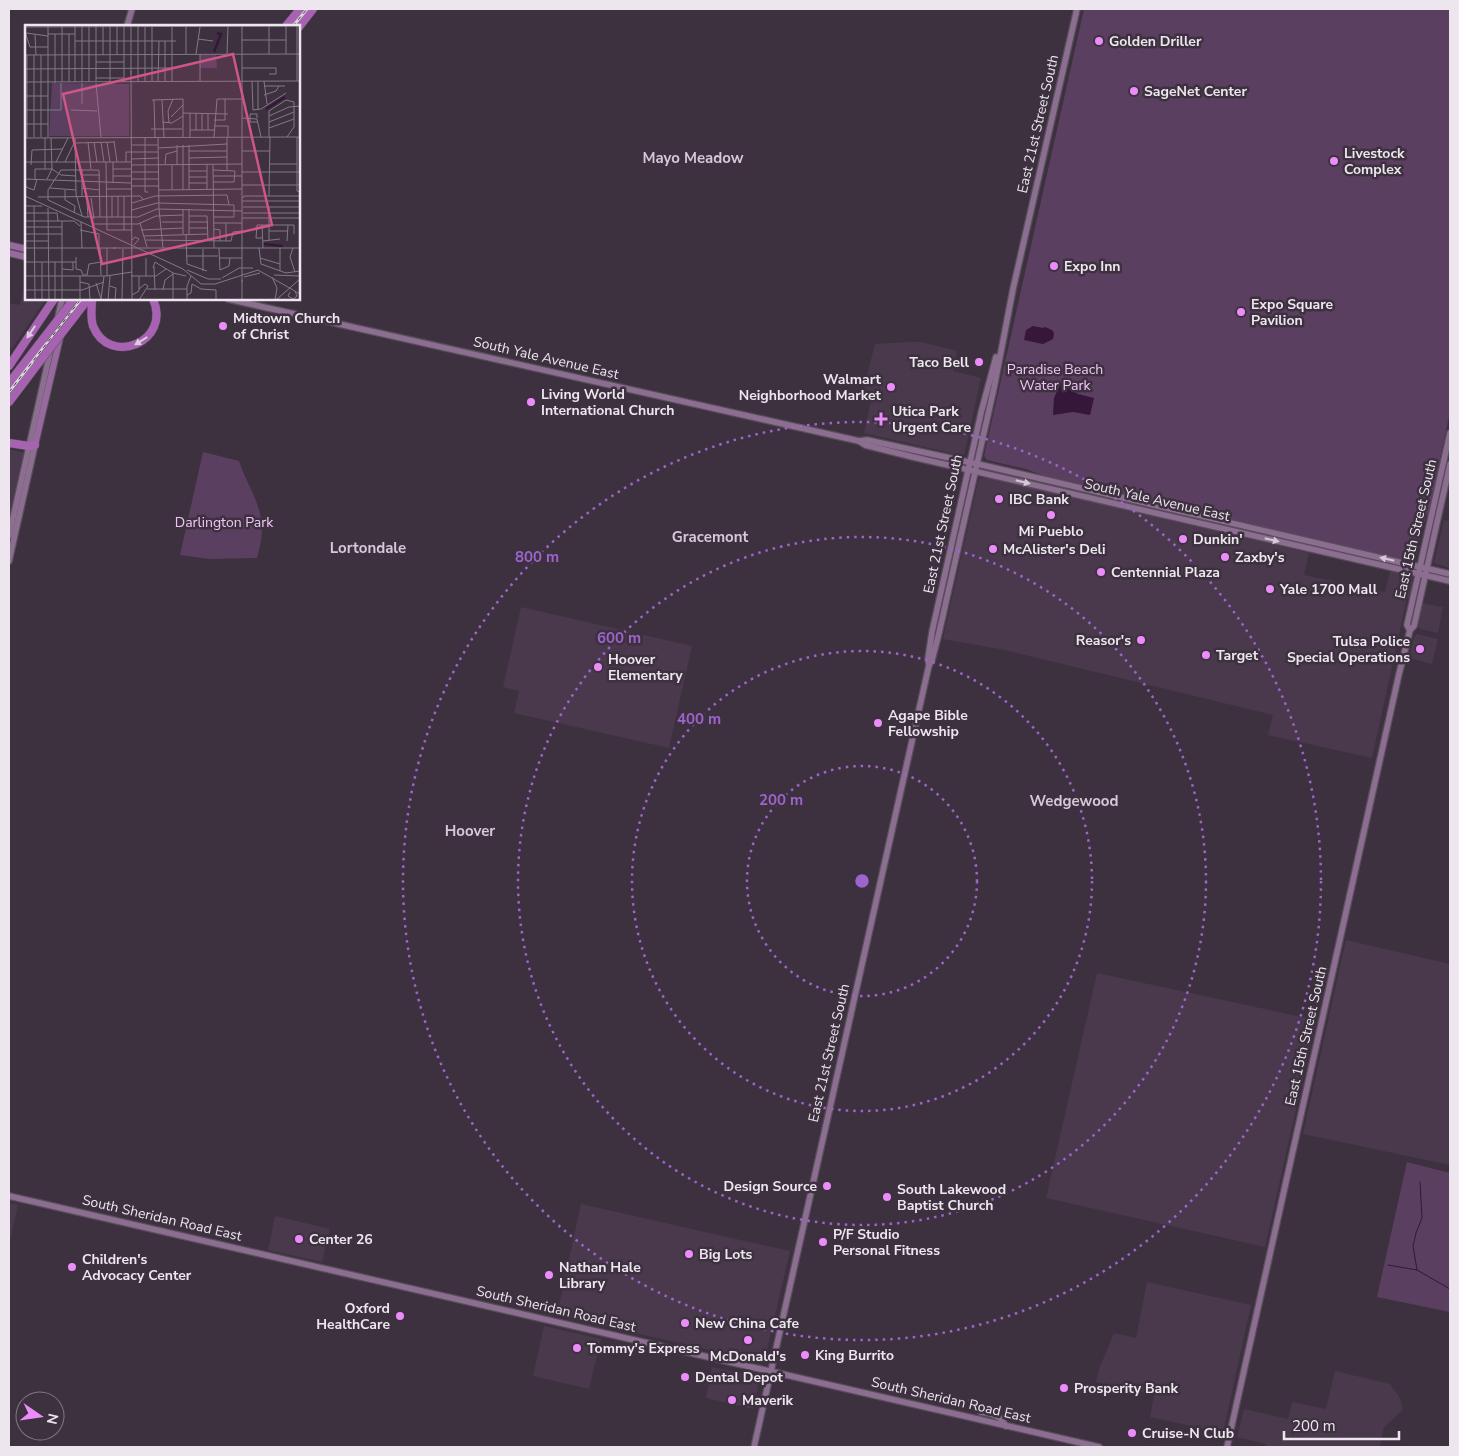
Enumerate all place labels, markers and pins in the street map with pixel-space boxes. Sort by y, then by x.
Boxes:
place label: Golden Driller [1109,32,1202,51]
marker: Golden Driller [1093,35,1105,47]
place label: SageNet Center [1144,82,1247,101]
marker: SageNet Center [1128,85,1140,97]
place label: Livestock Complex [1344,144,1405,179]
marker: Livestock Complex [1328,155,1340,167]
place label: Expo Inn [1064,257,1121,276]
marker: Expo Inn [1048,260,1060,272]
place label: Expo Square Pavilion [1251,295,1334,330]
marker: Expo Square Pavilion [1235,306,1247,318]
place label: Midtown Church of Christ [233,309,340,344]
marker: Midtown Church of Christ [217,320,229,332]
place label: Taco Bell [909,353,970,372]
marker: Taco Bell [973,356,985,368]
place label: Walmart Neighborhood Market [739,370,882,405]
marker: Walmart Neighborhood Market [885,381,897,393]
place label: Living World International Church [541,385,674,420]
marker: Living World International Church [525,396,537,408]
place label: Utica Park Urgent Care [892,402,971,437]
marker: Utica Park Urgent Care [874,412,888,426]
place label: IBC Bank [1009,490,1069,509]
marker: IBC Bank [993,493,1005,505]
marker: Mi Pueblo [1045,509,1057,521]
place label: Mi Pueblo [1018,522,1084,541]
place label: Dunkin' [1193,530,1243,549]
marker: Dunkin' [1177,533,1189,545]
place label: McAlister's Deli [1003,540,1106,559]
marker: McAlister's Deli [987,543,999,555]
place label: Zaxby's [1235,548,1285,567]
marker: Zaxby's [1219,551,1231,563]
place label: Centennial Plaza [1111,563,1220,582]
marker: Centennial Plaza [1095,566,1107,578]
place label: Yale 1700 Mall [1279,580,1378,599]
marker: Yale 1700 Mall [1264,583,1276,595]
place label: Reasor's [1076,631,1131,650]
place label: Tulsa Police Special Operations [1287,632,1410,667]
marker: Reasor's [1135,634,1147,646]
marker: Tulsa Police Special Operations [1414,643,1426,655]
place label: Target [1216,646,1259,665]
marker: Target [1200,649,1212,661]
place label: Hoover Elementary [608,650,683,685]
marker: Hoover Elementary [592,661,604,673]
place label: Agape Bible Fellowship [888,706,968,741]
marker: Agape Bible Fellowship [872,717,884,729]
centre of rings [853,872,871,890]
place label: Design Source [723,1177,817,1196]
marker: Design Source [821,1180,833,1192]
place label: South Lakewood Baptist Church [897,1180,1006,1215]
marker: South Lakewood Baptist Church [881,1191,893,1203]
place label: P/F Studio Personal Fitness [833,1225,940,1260]
place label: Center 26 [309,1230,373,1249]
marker: Center 26 [293,1233,305,1245]
marker: P/F Studio Personal Fitness [817,1236,829,1248]
place label: Big Lots [699,1245,753,1264]
marker: Big Lots [683,1248,695,1260]
place label: Children's Advocacy Center [82,1250,192,1285]
place label: Nathan Hale Library [559,1258,641,1293]
marker: Children's Advocacy Center [66,1261,78,1273]
marker: Nathan Hale Library [543,1269,555,1281]
place label: Oxford HealthCare [316,1299,390,1334]
marker: Oxford HealthCare [394,1310,406,1322]
place label: New China Cafe [695,1314,799,1333]
marker: New China Cafe [679,1317,691,1329]
marker: McDonald's [742,1334,754,1346]
place label: Tommy's Express [587,1339,700,1358]
marker: Tommy's Express [571,1342,583,1354]
place label: King Burrito [815,1346,894,1365]
place label: McDonald's [710,1347,786,1366]
marker: King Burrito [799,1349,811,1361]
place label: Dental Depot [695,1368,783,1387]
marker: Dental Depot [679,1371,691,1383]
place label: Prosperity Bank [1074,1379,1178,1398]
marker: Prosperity Bank [1058,1382,1070,1394]
place label: Maverik [742,1391,794,1410]
marker: Maverik [726,1394,738,1406]
place label: Cruise-N Club [1142,1424,1234,1443]
marker: Cruise-N Club [1126,1427,1138,1439]

